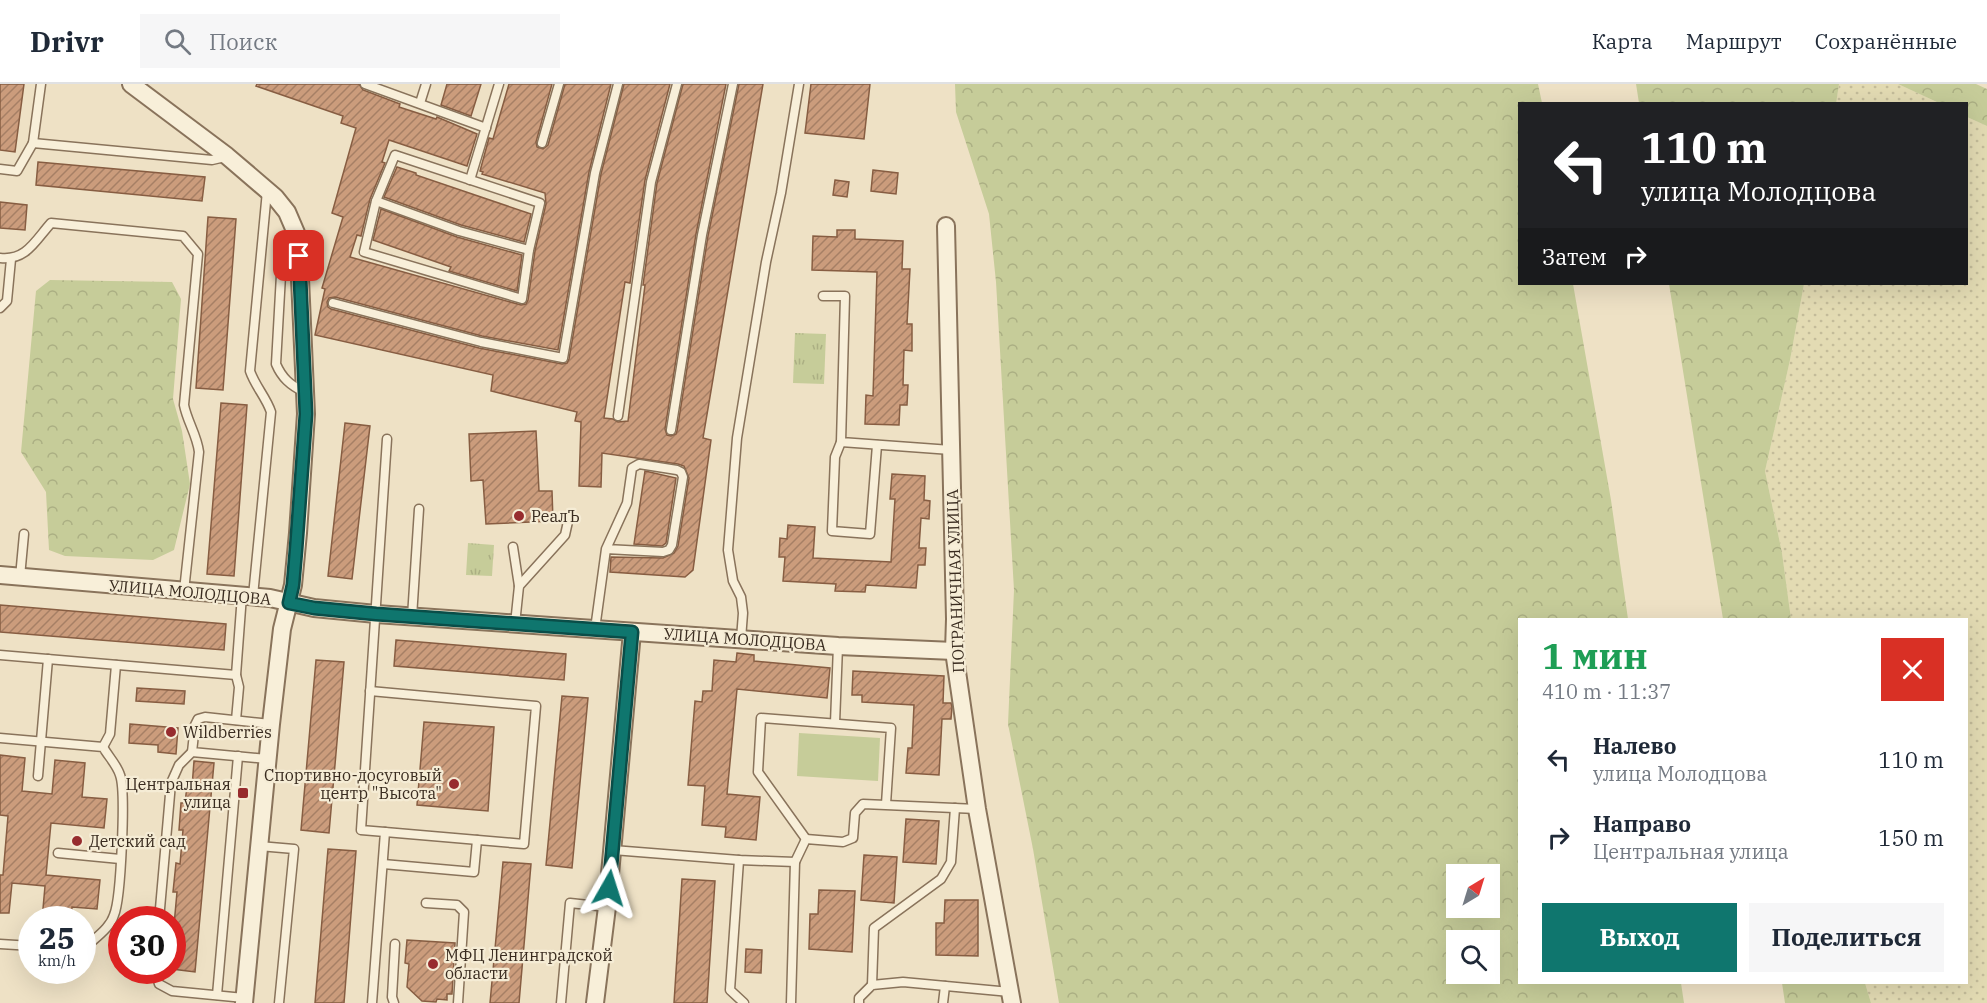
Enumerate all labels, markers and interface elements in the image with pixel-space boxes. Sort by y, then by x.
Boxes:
search box [140,14,560,68]
text: Drivr [30,23,104,60]
icon: search [161,25,194,58]
text: Поиск [209,27,277,56]
text: Карта [1592,27,1653,55]
text: Маршрут [1686,27,1782,55]
text: Сохранённые [1815,27,1957,55]
text: 110 m [1641,120,1767,175]
icon: left [1542,126,1620,204]
text: улица Молодцова [1641,173,1876,208]
pin [273,230,324,281]
icon: arrive [282,239,315,272]
icon: right [1619,240,1652,273]
text: Затем [1542,242,1607,271]
street label: ПОГРАНИЧНАЯ УЛИЦА [942,489,968,673]
place label: РеалЪ [531,506,580,526]
marker: РеалЪ [512,509,526,523]
street label: УЛИЦА МОЛОДЦОВА [108,575,272,609]
street label: УЛИЦА МОЛОДЦОВА [663,623,827,655]
text: 1 мин [1542,632,1648,679]
button: close [1881,638,1944,701]
text: 410 m · 11:37 [1542,678,1671,705]
place label: Wildberries [183,722,272,742]
marker: Wildberries [164,725,178,739]
text: Налево [1593,731,1677,760]
icon: left [1542,743,1575,776]
text: 110 m [1878,745,1944,774]
text: улица Молодцова [1593,760,1767,787]
place label: Спортивно-досуговый центр "Высота" [264,765,442,803]
place label: Центральная улица [126,774,231,812]
marker: Спортивно-досуговый центр "Высота" [447,777,461,791]
marker: Центральная улица [236,786,250,800]
text: Направо [1593,809,1691,838]
icon: right [1542,821,1575,854]
text: 150 m [1878,823,1944,852]
place label: Детский сад [89,831,186,851]
marker: Детский сад [70,834,84,848]
text: Центральная улица [1593,838,1789,865]
position arrow [577,856,641,920]
north arrow [1446,864,1500,918]
map controls [1446,864,1500,984]
button: Выход [1542,903,1737,972]
button: Поделиться [1749,903,1944,972]
speed limit sign: 30 [108,906,186,984]
text: 25 [39,918,75,957]
button: search [1446,930,1500,984]
place label: МФЦ Ленинградской области [445,945,613,983]
text: km/h [38,951,76,970]
marker: МФЦ Ленинградской области [426,957,440,971]

